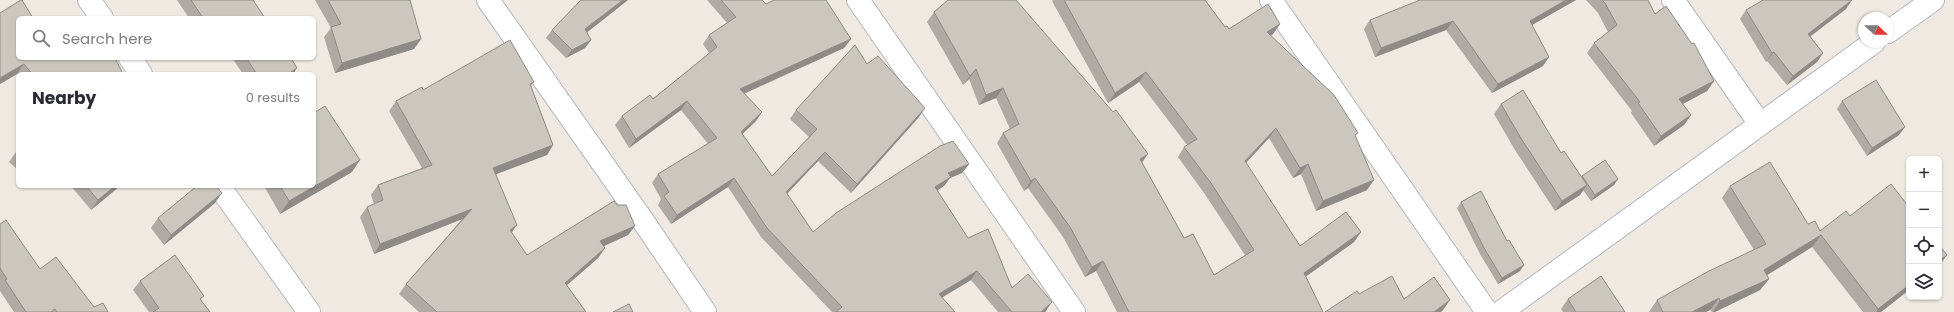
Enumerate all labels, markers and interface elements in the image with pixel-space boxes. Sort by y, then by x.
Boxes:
north arrow [1858,12,1894,48]
search box [16,16,316,60]
icon: search [30,27,52,49]
text: Search here [62,28,152,49]
text: Nearby [32,86,96,110]
text: 0 results [246,88,300,107]
map controls [1906,156,1942,300]
button: + [1906,156,1942,192]
button: − [1906,192,1942,228]
button: locate [1906,228,1942,264]
button: layers [1906,264,1942,300]

